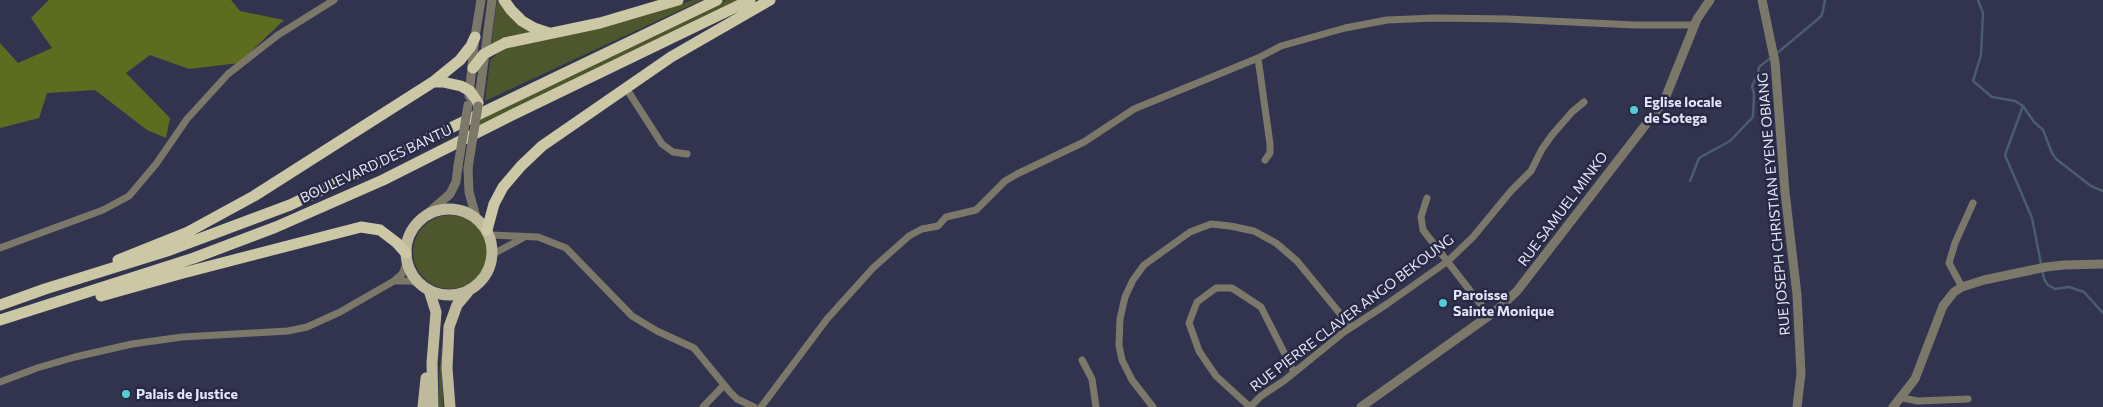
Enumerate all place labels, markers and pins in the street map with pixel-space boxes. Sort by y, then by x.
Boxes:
place label: Eglise locale de Sotega [1644,94,1722,126]
marker: Eglise locale de Sotega [1628,104,1640,116]
place label: Paroisse Sainte Monique [1453,287,1554,320]
marker: Paroisse Sainte Monique [1437,297,1449,309]
place label: Palais de Justice [136,386,238,402]
marker: Palais de Justice [120,388,132,400]

